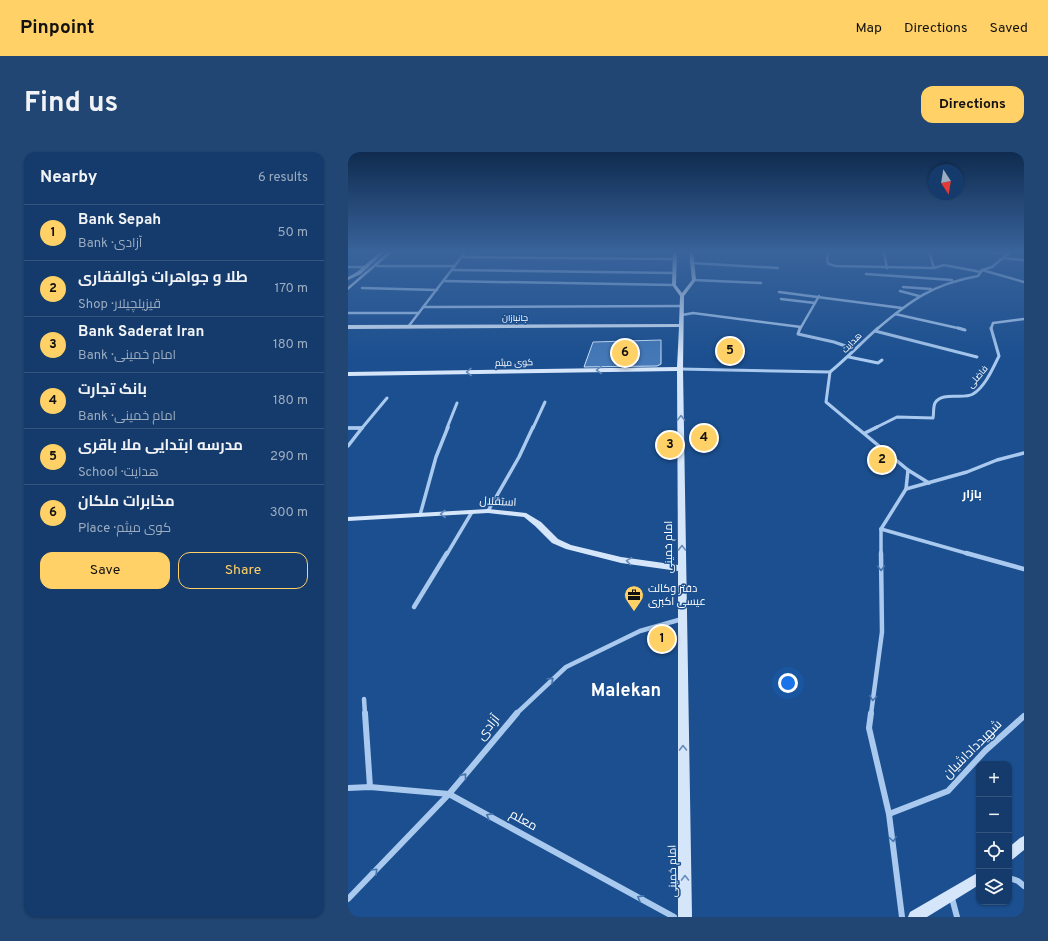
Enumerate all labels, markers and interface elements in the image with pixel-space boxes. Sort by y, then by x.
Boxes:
text: Pinpoint [20,16,95,40]
text: Map [856,20,882,37]
text: Directions [904,20,968,37]
text: Saved [990,20,1028,37]
text: Find us [24,86,118,122]
button: Directions [921,86,1024,123]
north arrow [928,164,964,200]
text: Nearby [40,167,97,189]
text: 6 results [258,170,308,186]
text: Bank Sepah [78,211,161,230]
text: 1 [50,225,56,241]
text: 50 m [278,225,308,241]
text: Bank · آزادی [78,236,142,252]
text: طلا و جواهرات ذوالفقاری [78,269,248,288]
text: 2 [49,281,57,297]
text: 170 m [274,281,308,297]
text: Shop · قیزیلچیلار [78,297,161,313]
street label: جانبازان [502,313,528,324]
text: Bank Saderat Iran [78,323,204,342]
street label: هدایت [840,330,864,356]
pin: 5 [717,336,743,366]
text: 3 [49,337,57,353]
text: 180 m [273,337,308,353]
pin: 6 [612,338,638,368]
text: Bank · امام خمینی [78,348,176,364]
street label: کوی میثم [495,357,533,369]
street label: فاضلی [965,363,991,391]
one-way arrow [596,366,602,374]
one-way arrow [466,368,472,376]
text: بانک تجارت [78,381,147,400]
text: 4 [49,393,57,409]
text: 180 m [273,393,308,409]
text: Bank · امام خمینی [78,409,176,425]
one-way arrow [676,415,685,421]
pin: 4 [691,423,717,453]
pin: 3 [657,430,683,460]
text: مدرسه ابتدایی ملا باقری [78,437,243,456]
pin: 2 [869,445,895,475]
text: 5 [49,449,57,465]
text: 290 m [270,449,308,465]
text: School · هدایت [78,465,159,481]
district label: بازار [961,487,982,503]
text: مخابرات ملکان [78,493,175,512]
street label: استقلال [479,494,517,510]
text: 6 [49,505,57,521]
text: 300 m [270,505,308,521]
one-way arrow [440,509,446,518]
text: Place · کوی میثم [78,521,171,537]
street label: امام خمینی [662,521,676,573]
one-way arrow [677,545,686,551]
button: Save [40,552,170,589]
button: Share [178,552,308,589]
one-way arrow [626,557,632,566]
one-way arrow [877,565,885,571]
place label: دفتر وکالت عیسی اکبری [648,582,706,609]
office icon: دفتر وکالت عیسی اکبری [623,584,645,612]
pin: 1 [649,624,675,654]
your location [778,673,798,693]
one-way arrow [547,678,554,685]
district label: Malekan [591,680,661,703]
one-way arrow [869,695,878,701]
street label: آزادی [473,711,504,744]
street label: شهیدداداشیان [940,717,1006,783]
one-way arrow [679,745,687,751]
map controls [976,761,1012,905]
button: + [976,761,1012,797]
one-way arrow [459,774,466,781]
button: − [976,797,1012,833]
street label: معلم [506,807,540,835]
one-way arrow [485,813,493,820]
button: locate [976,833,1012,869]
one-way arrow [888,836,897,842]
street label: امام خمینی [666,845,680,897]
one-way arrow [370,868,378,876]
button: layers [976,869,1012,905]
one-way arrow [681,875,689,881]
one-way arrow [636,896,644,903]

